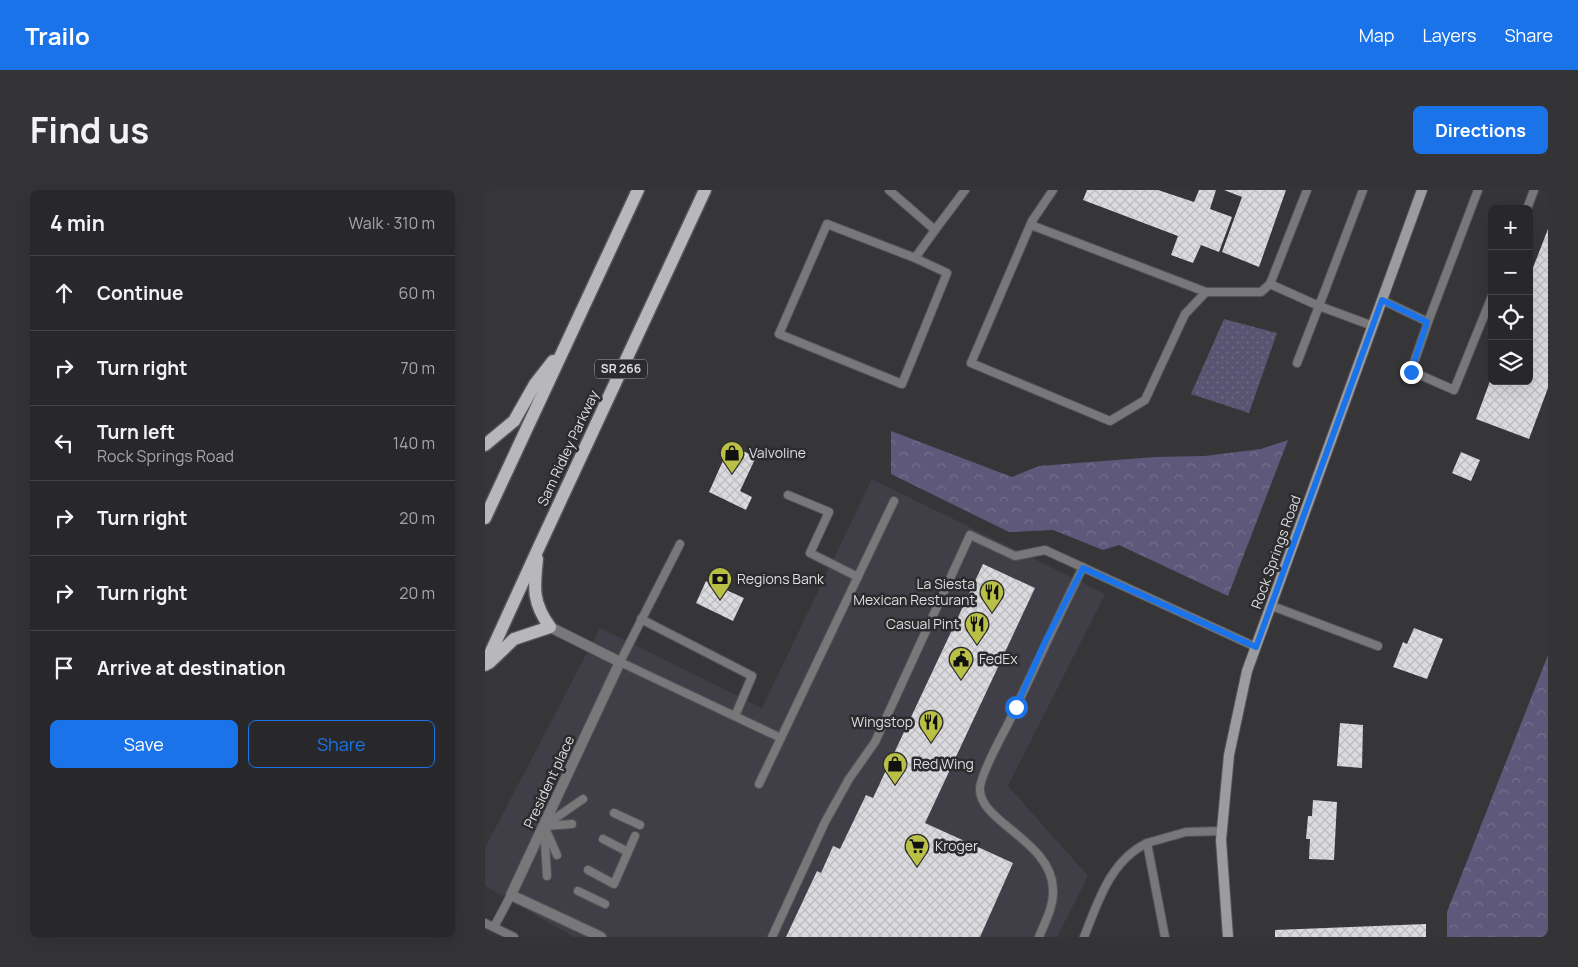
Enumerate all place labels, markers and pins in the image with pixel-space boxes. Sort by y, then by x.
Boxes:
shop icon: Valvoline [719,440,745,474]
place label: Valvoline [749,443,806,462]
bank icon: Regions Bank [707,566,733,600]
place label: Regions Bank [737,569,825,588]
place label: La Siesta Mexican Resturant [853,574,975,609]
restaurant icon: La Siesta Mexican Resturant [979,579,1005,613]
restaurant icon: Casual Pint [964,611,990,645]
place label: Casual Pint [886,614,959,633]
public building icon: FedEx [948,646,974,680]
place label: FedEx [979,649,1018,668]
restaurant icon: Wingstop [918,709,944,743]
place label: Wingstop [851,712,913,731]
shop icon: Red Wing [882,751,908,785]
place label: Red Wing [913,754,974,773]
supermarket icon: Kroger [904,833,930,867]
place label: Kroger [935,836,978,855]

